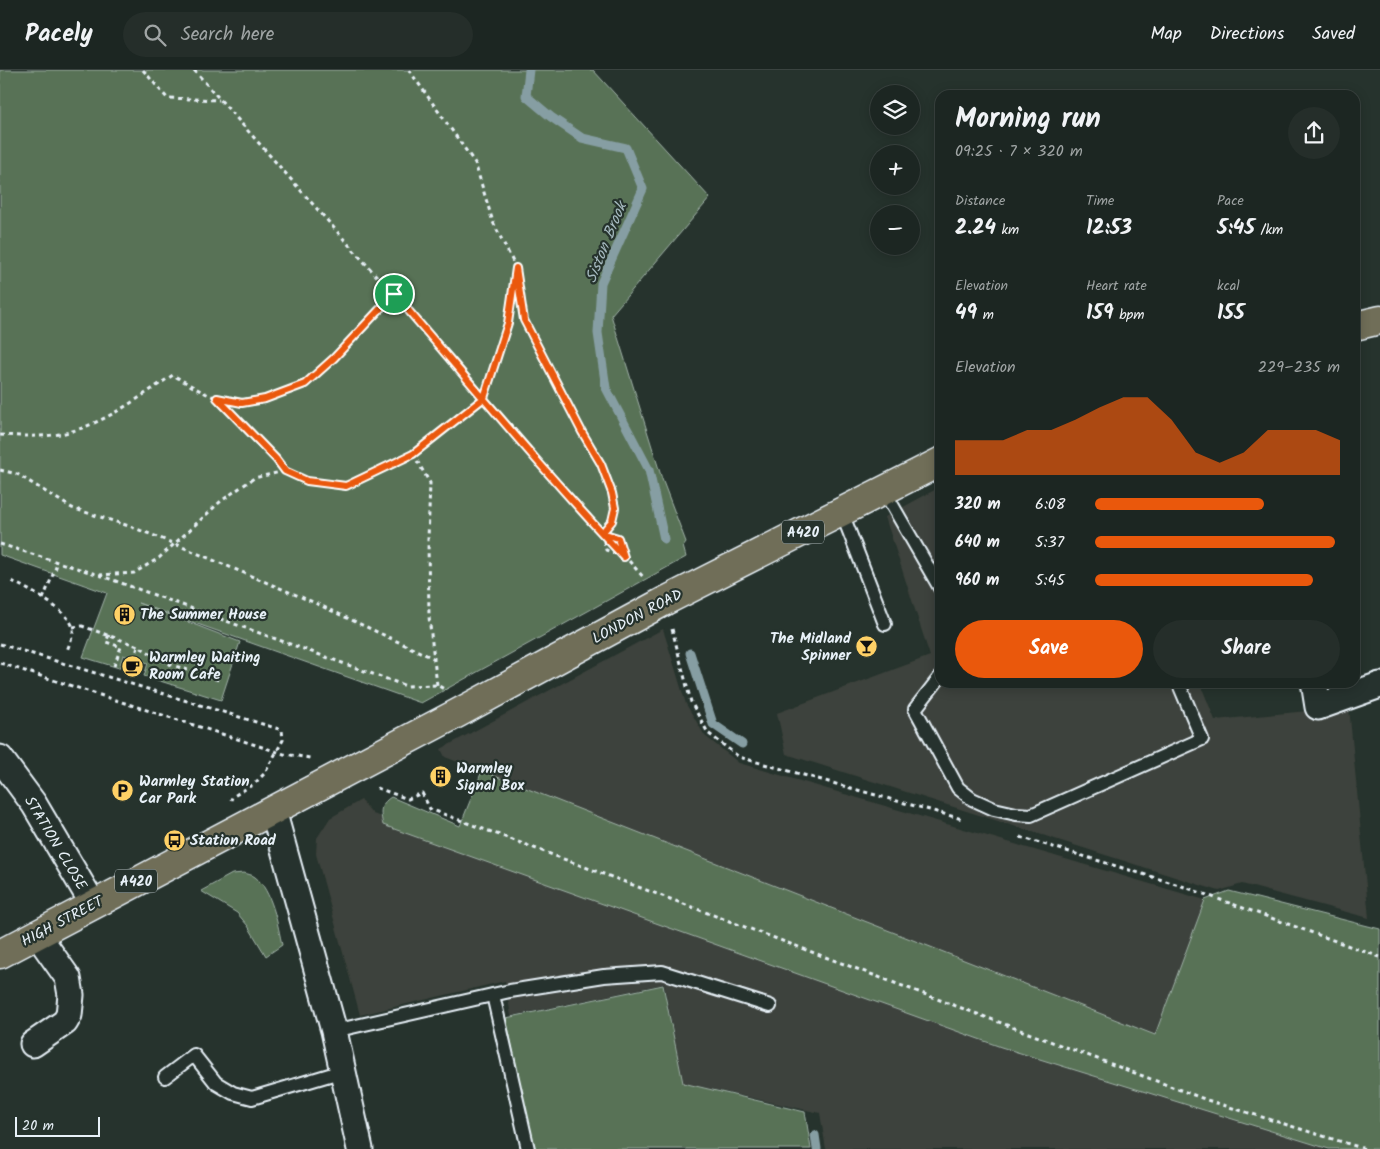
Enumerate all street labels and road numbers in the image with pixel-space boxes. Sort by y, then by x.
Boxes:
road number: A420 [782,521,824,544]
street label: LONDON ROAD [588,583,687,651]
street label: STATION CLOSE [17,792,93,896]
road number: A420 [115,869,157,892]
street label: HIGH STREET [17,889,110,954]

